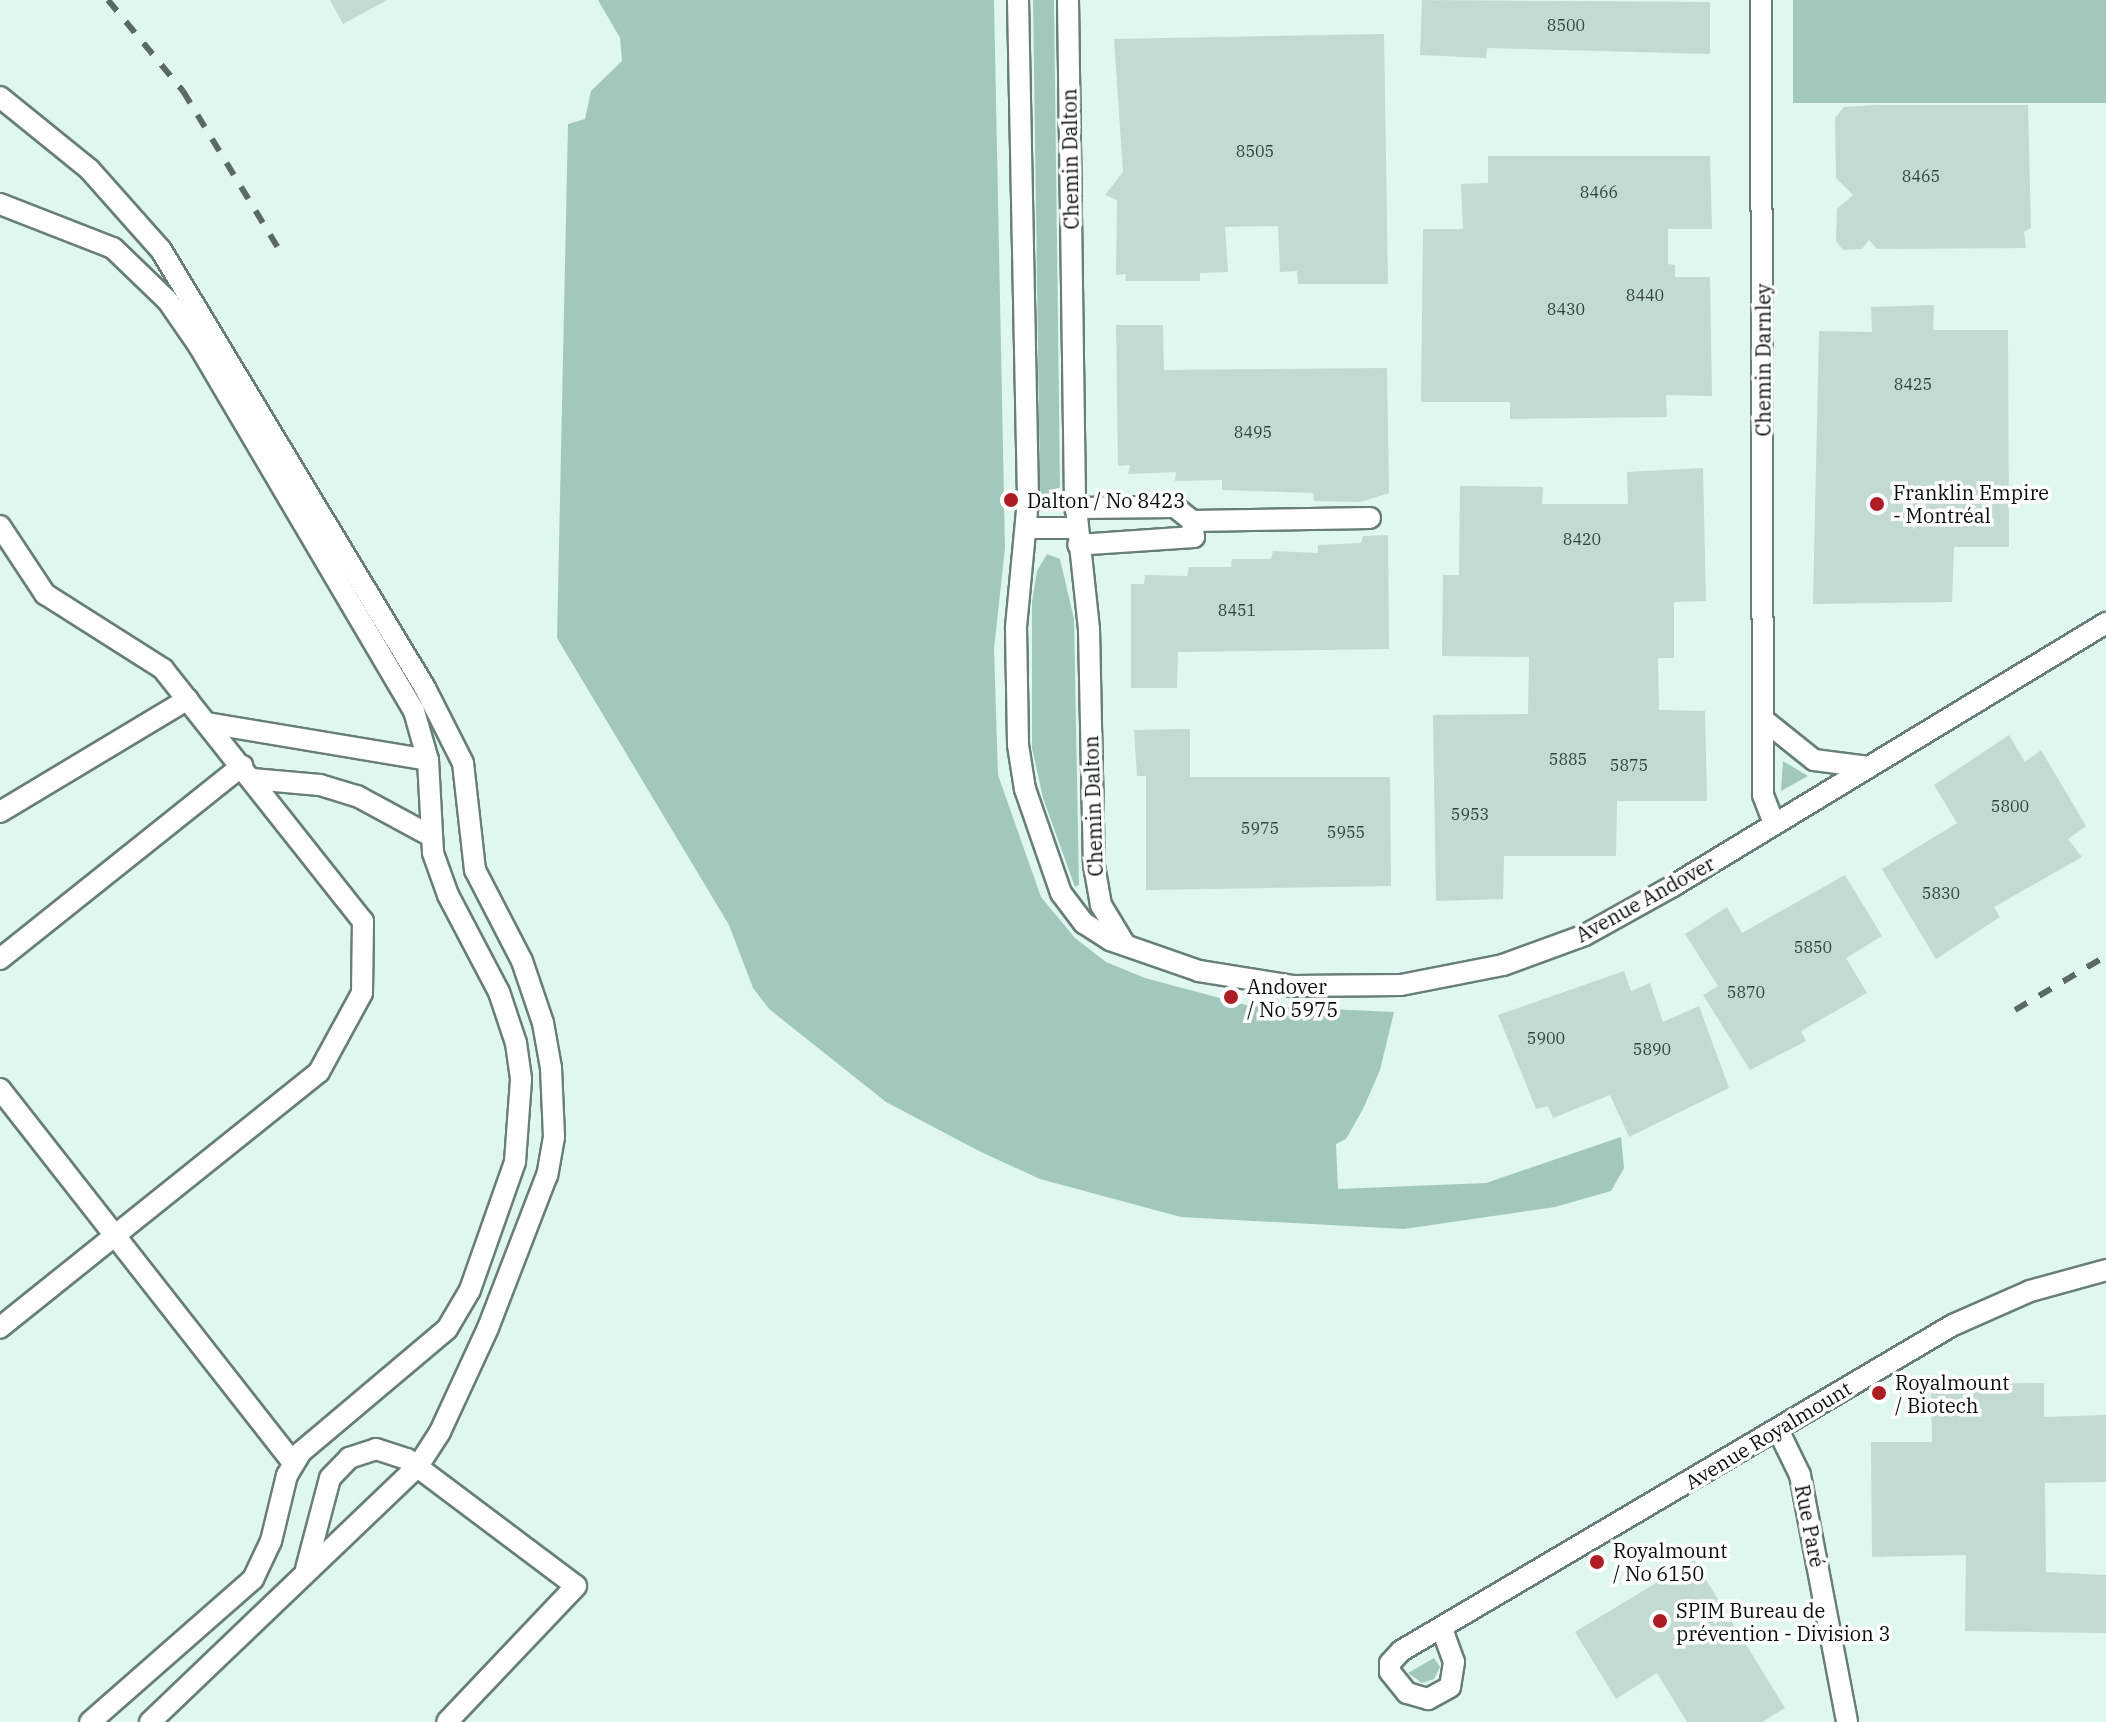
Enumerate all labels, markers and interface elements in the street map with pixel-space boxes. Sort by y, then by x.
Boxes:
house number: 8500 [1547,15,1585,35]
street label: Chemin Dalton [1057,88,1083,230]
house number: 8505 [1236,141,1274,161]
house number: 8465 [1902,166,1940,186]
house number: 8466 [1580,182,1618,202]
street label: Chemin Darnley [1751,284,1775,436]
house number: 8440 [1626,285,1664,305]
house number: 8430 [1547,299,1585,319]
house number: 8425 [1894,374,1932,394]
house number: 8495 [1234,422,1272,442]
place label: Franklin Empire - Montréal [1893,480,2049,527]
place label: Dalton / No 8423 [1027,488,1185,512]
marker: Dalton / No 8423 [1002,491,1020,509]
marker: Franklin Empire - Montréal [1868,495,1886,513]
house number: 8420 [1563,529,1601,549]
house number: 8451 [1218,600,1256,620]
street label: Chemin Dalton [1079,735,1107,877]
house number: 5885 [1549,749,1587,769]
house number: 5875 [1610,755,1648,775]
house number: 5800 [1991,796,2029,816]
house number: 5953 [1451,804,1489,824]
house number: 5975 [1241,818,1279,838]
house number: 5955 [1327,822,1365,842]
street label: Avenue Andover [1572,851,1718,947]
house number: 5830 [1922,883,1960,903]
house number: 5850 [1794,937,1832,957]
place label: Andover / No 5975 [1247,974,1338,1021]
house number: 5870 [1727,982,1765,1002]
marker: Andover / No 5975 [1222,988,1240,1006]
house number: 5900 [1527,1028,1565,1048]
house number: 5890 [1633,1039,1671,1059]
place label: Royalmount / Biotech [1895,1370,2009,1417]
street label: Avenue Royalmount [1681,1376,1855,1494]
marker: Royalmount / Biotech [1870,1384,1888,1402]
street label: Rue Paré [1790,1483,1830,1569]
place label: Royalmount / No 6150 [1613,1538,1727,1585]
marker: Royalmount / No 6150 [1588,1553,1606,1571]
place label: SPIM Bureau de prévention - Division 3 [1676,1598,1891,1645]
marker: SPIM Bureau de prévention - Division 3 [1651,1612,1669,1630]

